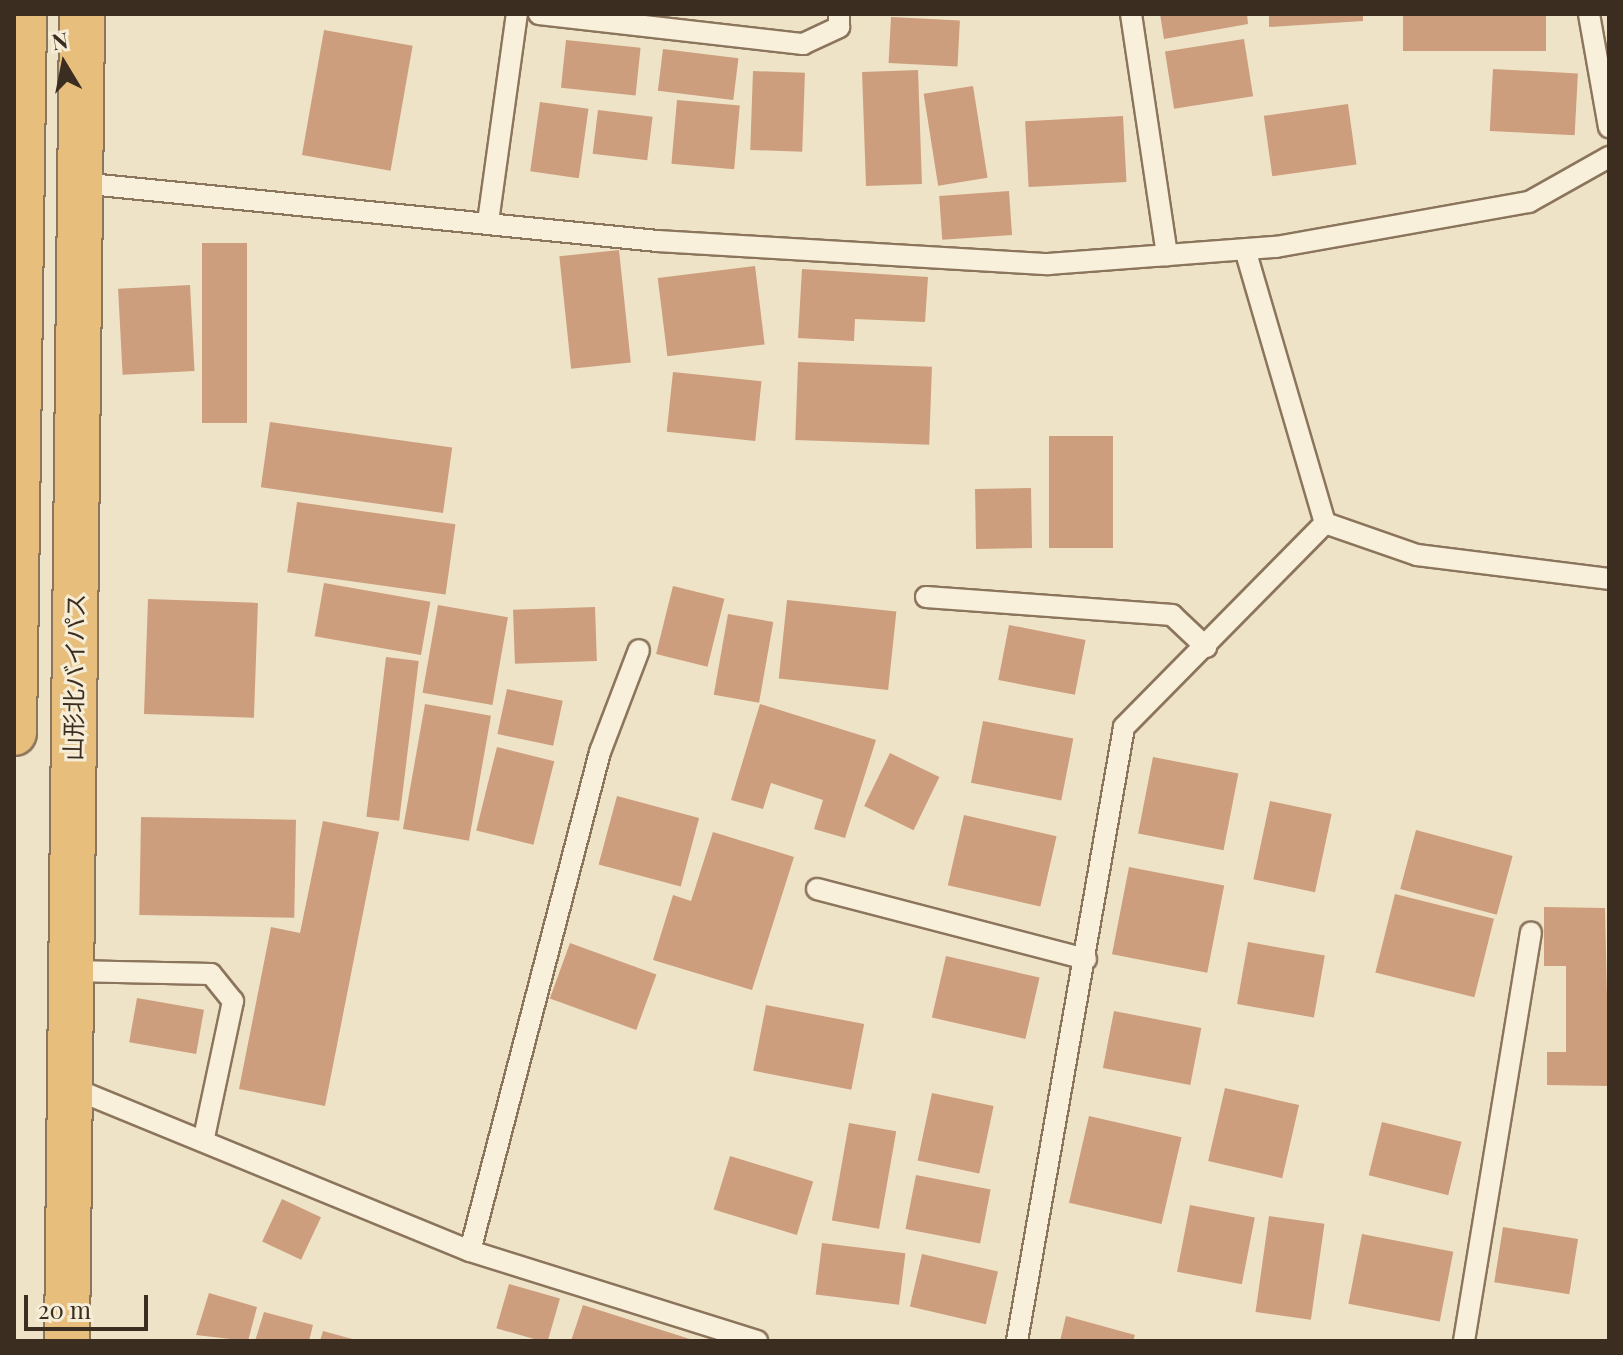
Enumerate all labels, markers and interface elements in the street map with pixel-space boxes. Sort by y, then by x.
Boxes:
north arrow [24,24,104,104]
text: N [49,24,70,57]
street label: 山形北バイパス [58,593,90,761]
scale bar [28,1279,152,1329]
text: 20 m [38,1293,91,1325]

